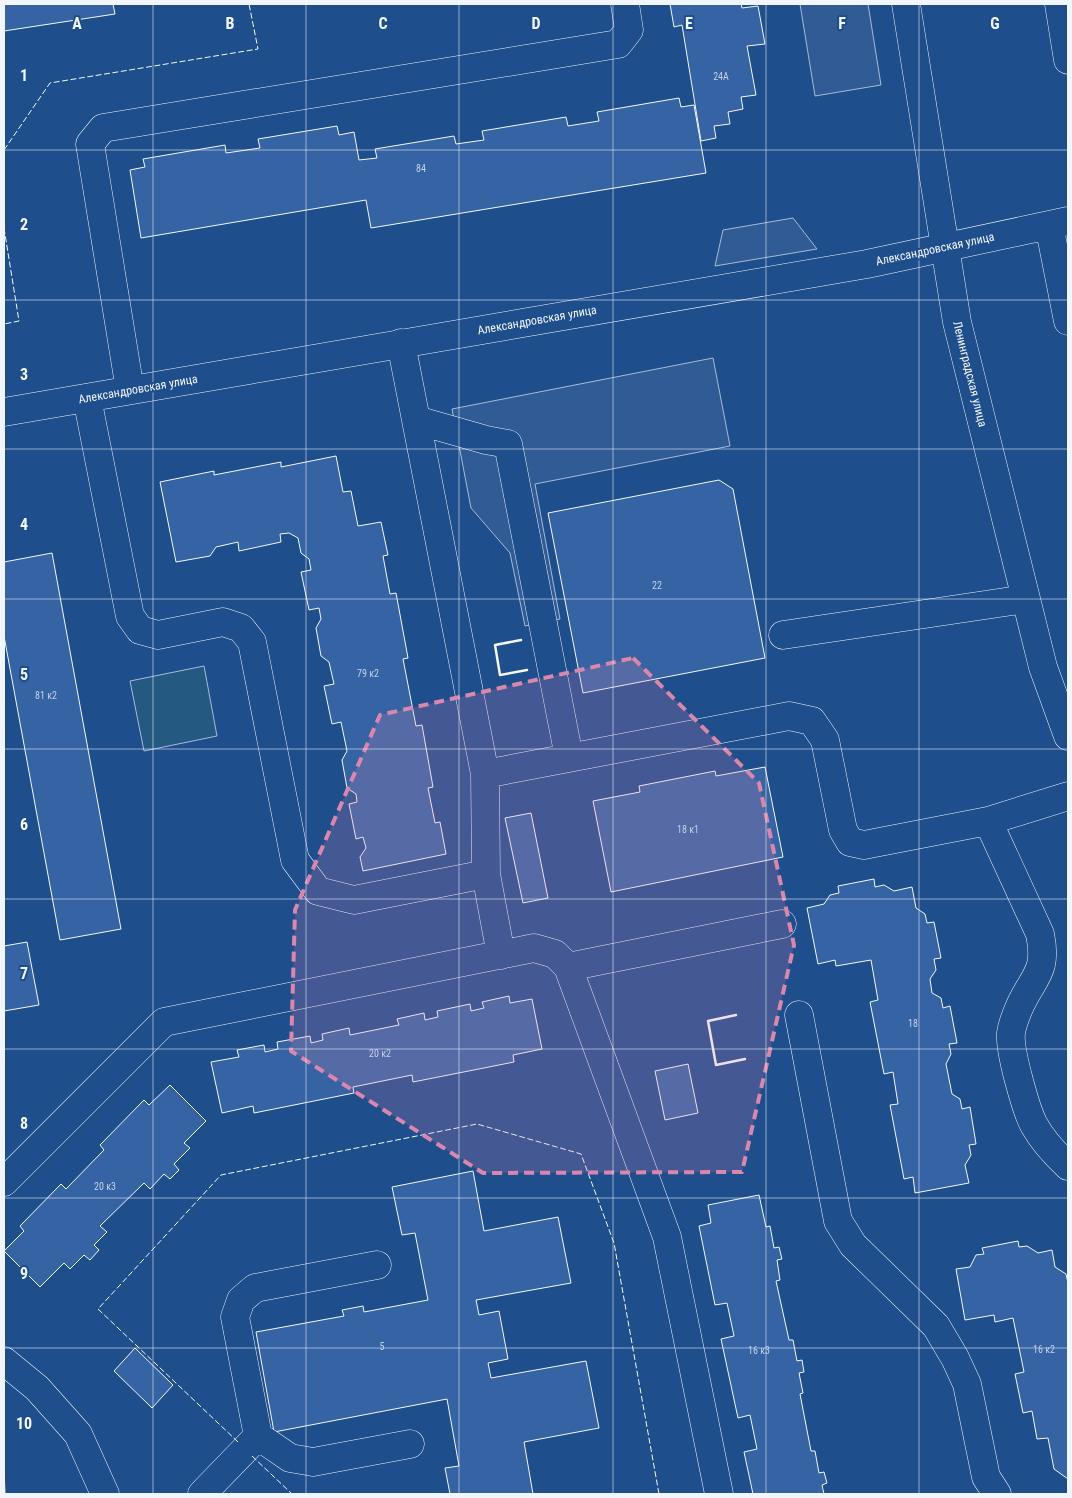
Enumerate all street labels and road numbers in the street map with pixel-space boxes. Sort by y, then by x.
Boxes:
street label: Александровская улица [874,230,996,268]
street label: Александровская улица [476,303,598,337]
street label: Ленинградская улица [950,320,990,429]
street label: Александровская улица [77,372,199,406]

